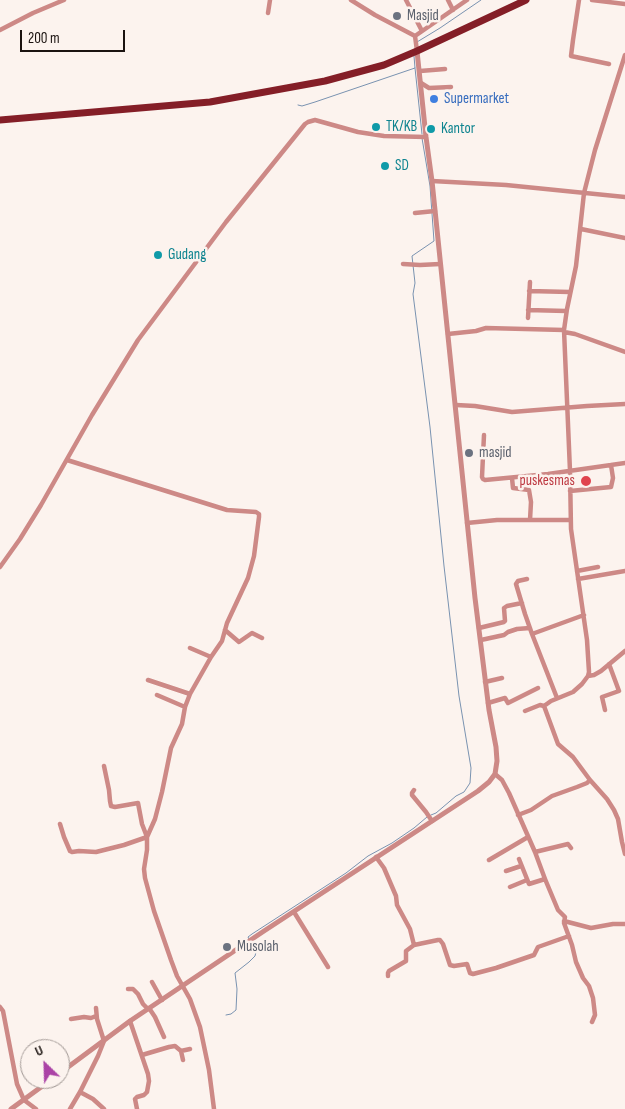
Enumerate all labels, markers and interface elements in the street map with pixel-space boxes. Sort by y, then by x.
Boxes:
place label: Masjid [407,7,439,25]
marker: Masjid [391,10,403,22]
scale bar [22,20,128,52]
text: 200 m [28,29,60,48]
place label: Supermarket [444,90,509,108]
marker: Supermarket [428,93,440,105]
place label: TK/KB [386,118,417,136]
place label: Kantor [441,120,475,138]
marker: TK/KB [370,121,382,133]
marker: Kantor [425,123,437,135]
place label: SD [395,157,409,175]
marker: SD [379,160,391,172]
place label: Gudang [168,246,206,264]
marker: Gudang [152,249,164,261]
place label: masjid [479,444,512,462]
marker: masjid [463,447,475,459]
place label: puskesmas [519,472,575,490]
marker: puskesmas [579,474,593,488]
place label: Musolah [237,938,279,956]
marker: Musolah [221,941,233,953]
north arrow [20,1039,70,1089]
text: U [32,1042,46,1060]

